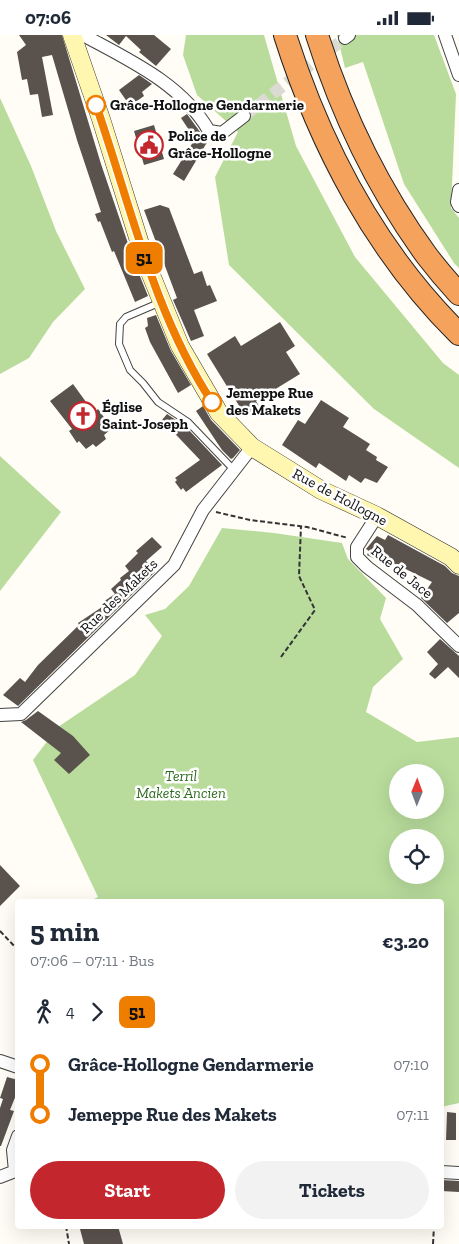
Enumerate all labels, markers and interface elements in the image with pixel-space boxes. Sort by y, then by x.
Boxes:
text: 07:06 [25,6,71,29]
marker: Grâce-Hollogne Gendarmerie [86,95,106,115]
place label: Grâce-Hollogne Gendarmerie [110,96,304,114]
place label: Police de Grâce-Hollogne [168,127,271,162]
public building icon: Police de Grâce-Hollogne [134,130,164,160]
line badge: 51 [122,242,166,274]
text: 51 [136,247,152,269]
place label: Jemeppe Rue des Makets [226,384,313,419]
marker: Jemeppe Rue des Makets [202,392,222,412]
place label: Église Saint-Joseph [102,398,188,433]
church icon: Église Saint-Joseph [68,401,98,431]
street label: Rue de Hollogne [289,464,391,530]
street label: Rue de Jace [368,542,436,602]
street label: Rue des Makets [77,555,161,637]
north arrow [389,764,444,819]
map controls [389,764,444,884]
park label: Terril Makets Ancien [136,767,226,802]
button: locate [389,829,444,884]
text: 5 min [30,915,99,948]
text: €3.20 [382,930,429,953]
text: 07:06 – 07:11 · Bus [30,951,154,970]
icon: walk [30,998,58,1026]
icon: forward [83,998,111,1026]
text: 51 [129,1001,145,1023]
text: 4 [66,1002,75,1021]
text: Grâce-Hollogne Gendarmerie [68,1053,314,1076]
text: 07:10 [393,1055,429,1074]
text: Jemeppe Rue des Makets [68,1103,277,1126]
text: 07:11 [396,1105,429,1124]
button: Start [30,1161,225,1219]
button: Tickets [235,1161,429,1219]

